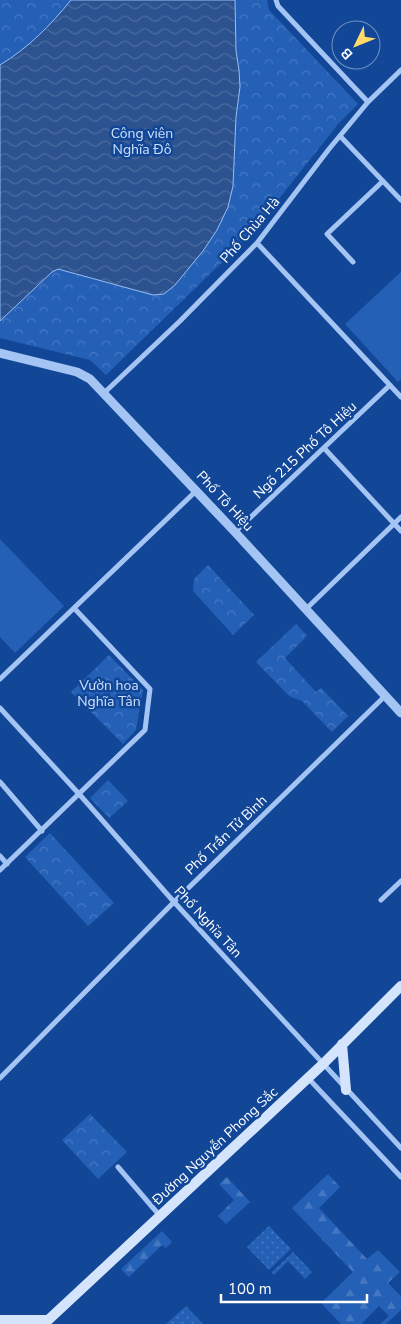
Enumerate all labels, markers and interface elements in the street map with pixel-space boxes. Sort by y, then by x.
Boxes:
north arrow [331,20,381,70]
text: B [337,44,357,64]
park label: Công viên Nghĩa Đô [111,124,173,159]
street label: Phố Chùa Hà [216,193,284,267]
street label: Ngõ 215 Phố Tô Hiệu [249,397,361,503]
street label: Phố Tô Hiệu [192,467,258,535]
park label: Vườn hoa Nghĩa Tân [77,676,141,711]
street label: Phố Trần Tử Bình [181,791,271,879]
street label: Phố Nghĩa Tân [170,882,246,962]
street label: Đường Nguyễn Phong Sắc [147,1082,282,1210]
scale bar [221,1272,367,1304]
text: 100 m [228,1279,272,1299]

